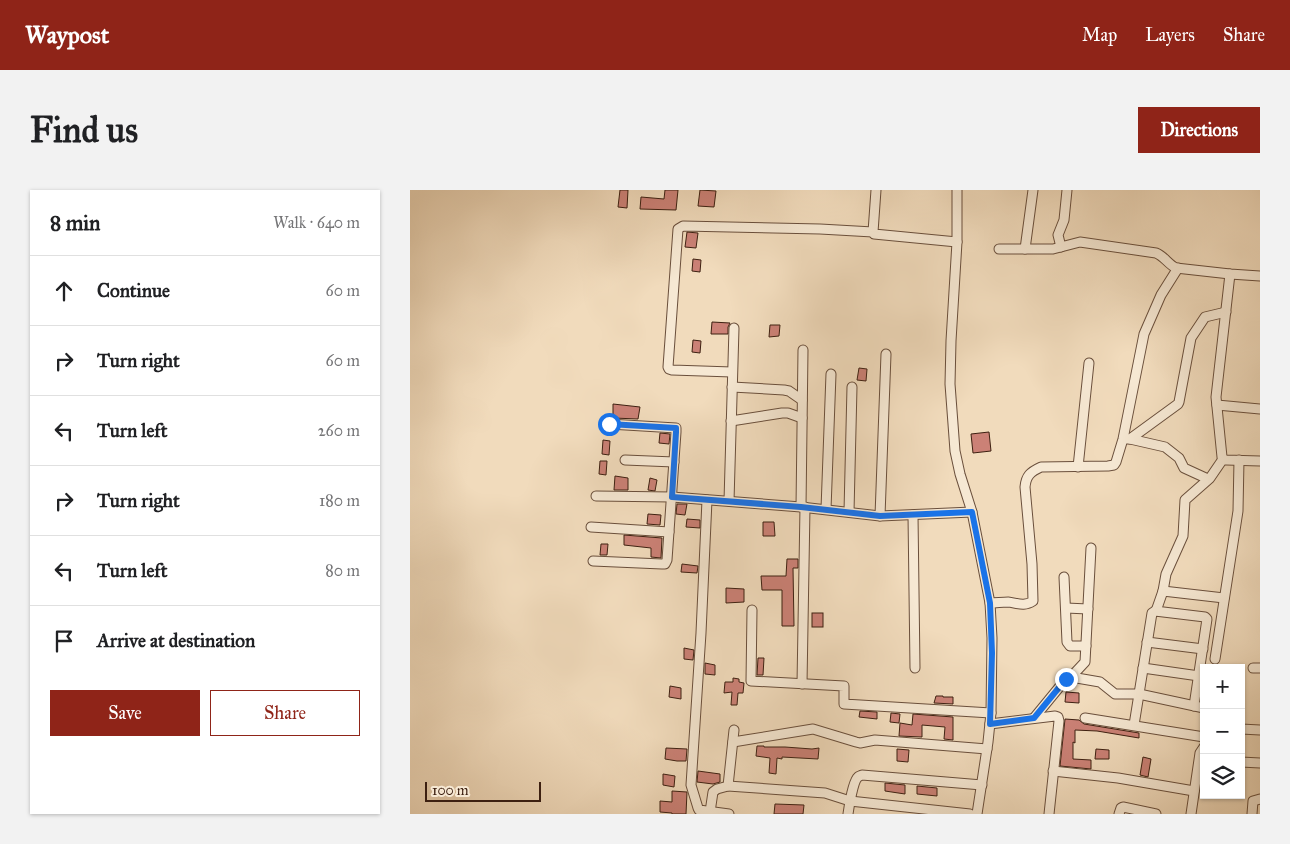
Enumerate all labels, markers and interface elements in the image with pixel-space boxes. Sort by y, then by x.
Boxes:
text: Waypost [25,20,109,50]
text: Map [1082,24,1117,46]
text: Layers [1145,24,1195,46]
text: Share [1223,24,1265,46]
button: Directions [1138,107,1260,153]
text: Find us [30,109,138,152]
text: 8 min [50,210,100,236]
text: Walk · 640 m [273,213,360,232]
icon: ahead [50,277,78,305]
text: Continue [97,279,170,302]
text: 60 m [326,281,360,300]
icon: right [50,347,78,375]
text: Turn right [97,349,180,372]
text: 60 m [326,351,360,370]
route start [598,413,621,436]
icon: left [50,417,78,445]
text: Turn left [97,419,167,442]
text: 260 m [318,421,360,440]
icon: right [50,487,78,515]
text: Turn right [97,489,180,512]
text: 180 m [319,491,360,510]
icon: left [50,557,78,585]
text: Turn left [97,559,167,582]
text: 80 m [325,561,360,580]
icon: arrive [50,627,78,655]
text: Arrive at destination [97,629,255,652]
map controls [1200,664,1245,799]
button: + [1200,664,1245,709]
route end [1055,668,1078,691]
button: Save [50,690,200,736]
button: Share [210,690,360,736]
button: − [1200,709,1245,754]
button: layers [1200,754,1245,799]
scale bar [425,779,541,802]
text: 100 m [432,782,469,799]

